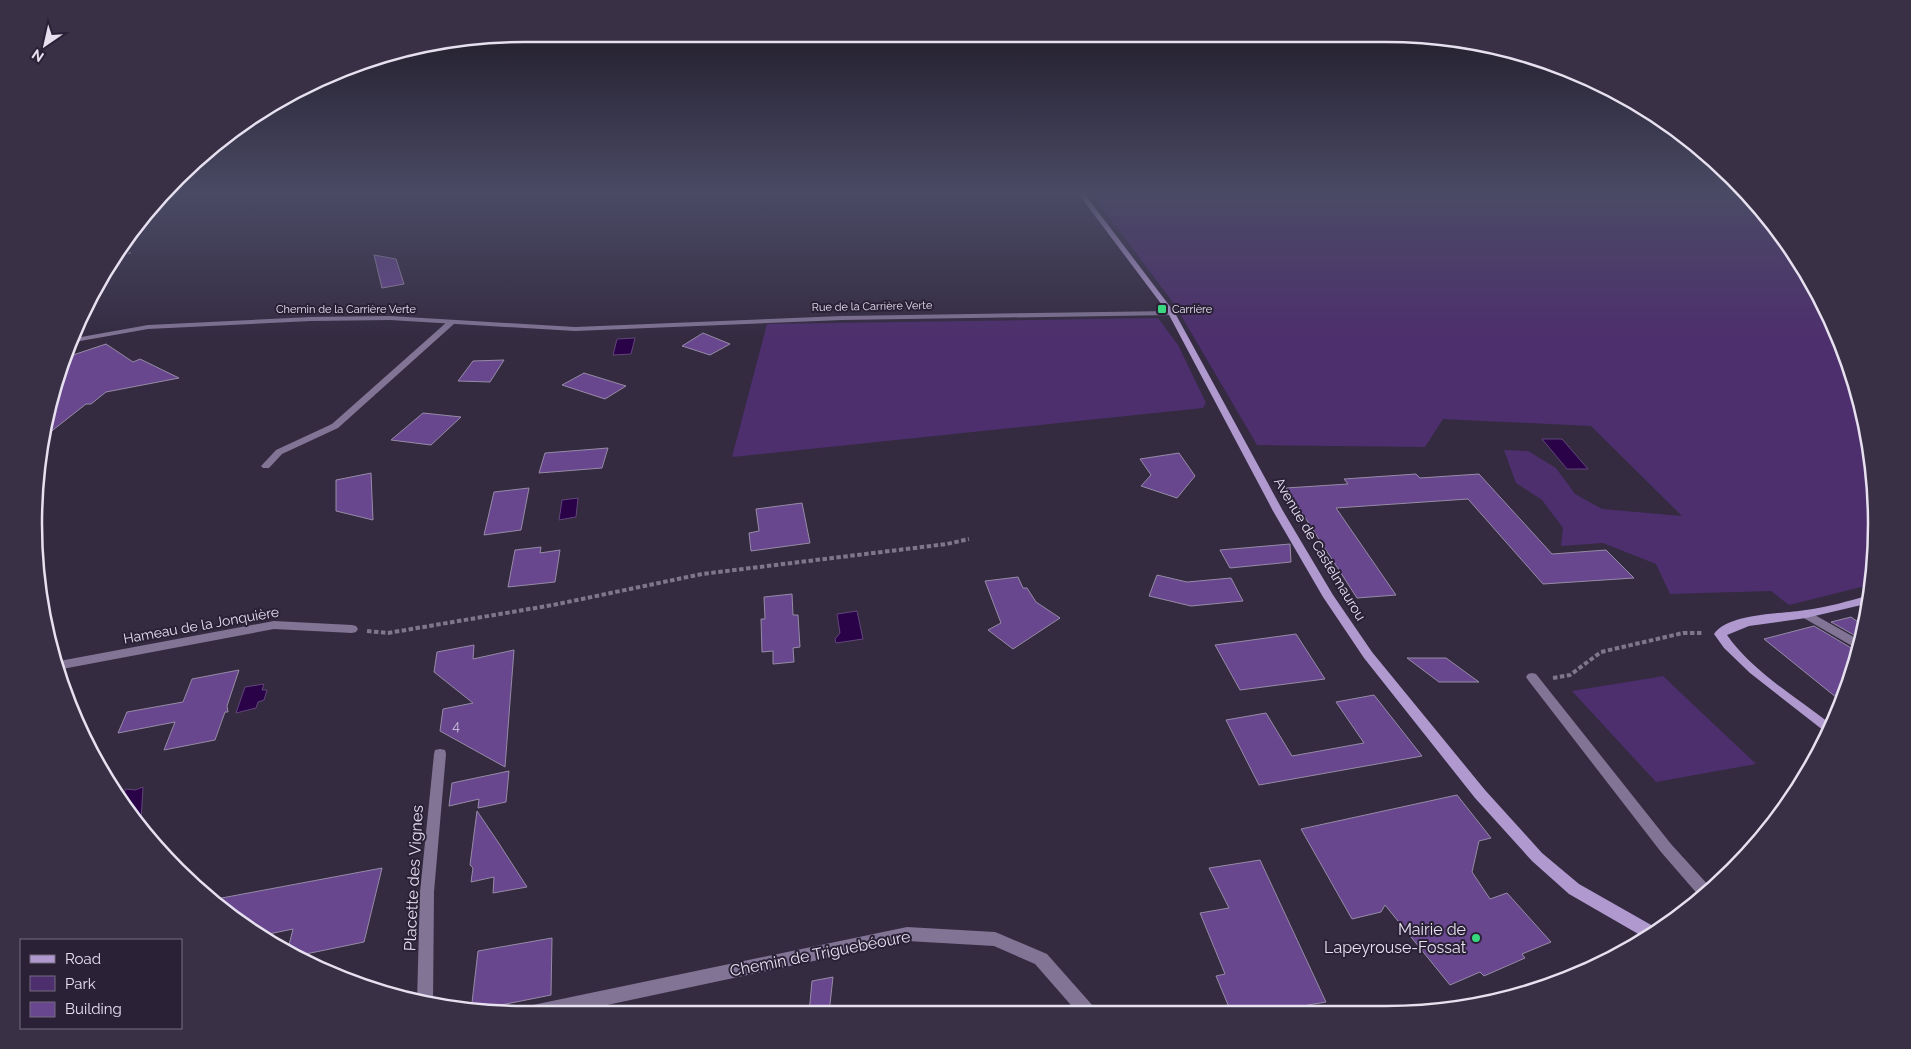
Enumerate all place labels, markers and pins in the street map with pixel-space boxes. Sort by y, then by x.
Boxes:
marker: Carrière [1156,303,1168,315]
place label: Carrière [1172,303,1213,316]
place label: Mairie de Lapeyrouse-Fossat [1324,920,1467,957]
marker: Mairie de Lapeyrouse-Fossat [1470,932,1482,944]

